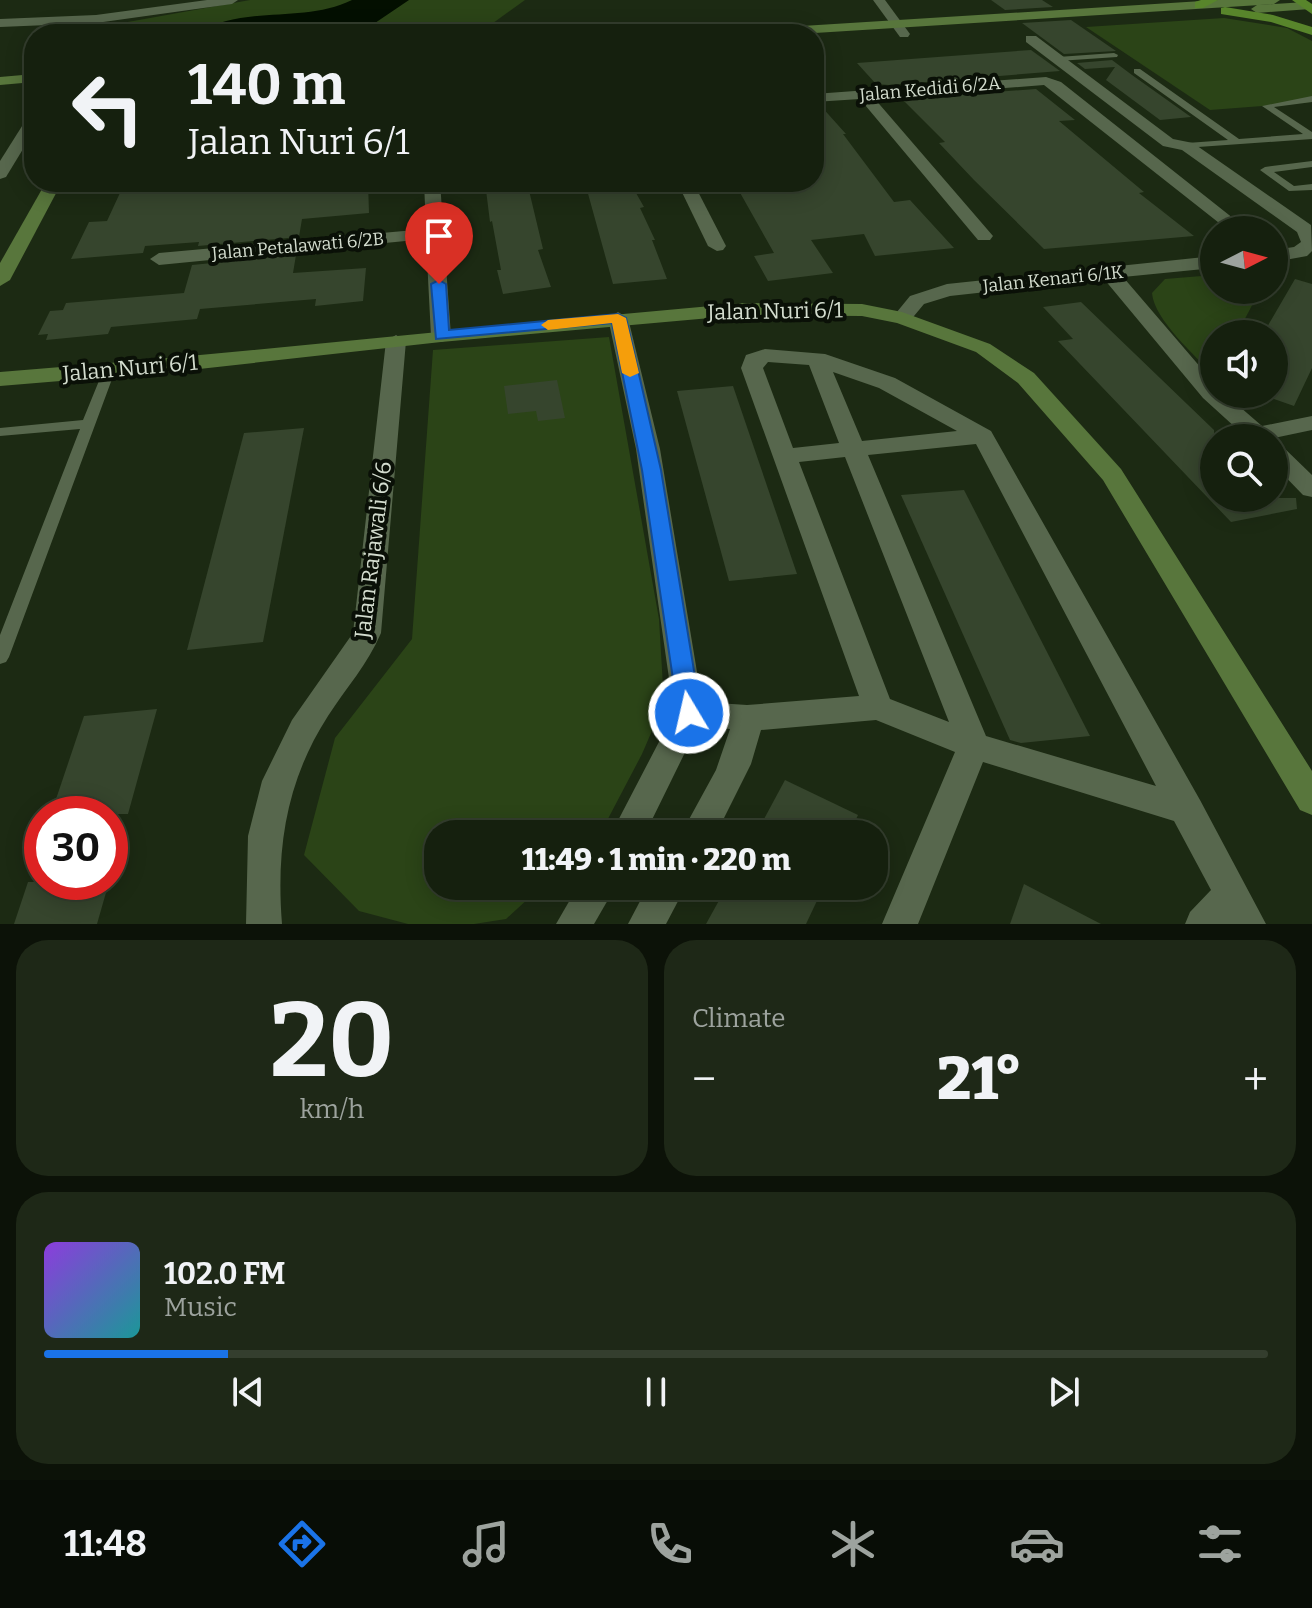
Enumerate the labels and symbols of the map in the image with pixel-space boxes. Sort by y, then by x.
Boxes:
street label: Jalan Kedidi 6/2A [858,72,1002,106]
pin [405,202,473,284]
north arrow [1200,216,1288,304]
street label: Jalan Petalawati 6/2B [210,228,385,265]
street label: Jalan Kenari 6/1K [981,261,1125,297]
street label: Jalan Nuri 6/1 [706,296,843,326]
street label: Jalan Nuri 6/1 [60,349,199,387]
street label: Jalan Rajawali 6/6 [349,460,397,641]
position arrow [647,671,731,755]
speed limit sign: 30 [24,796,128,900]

